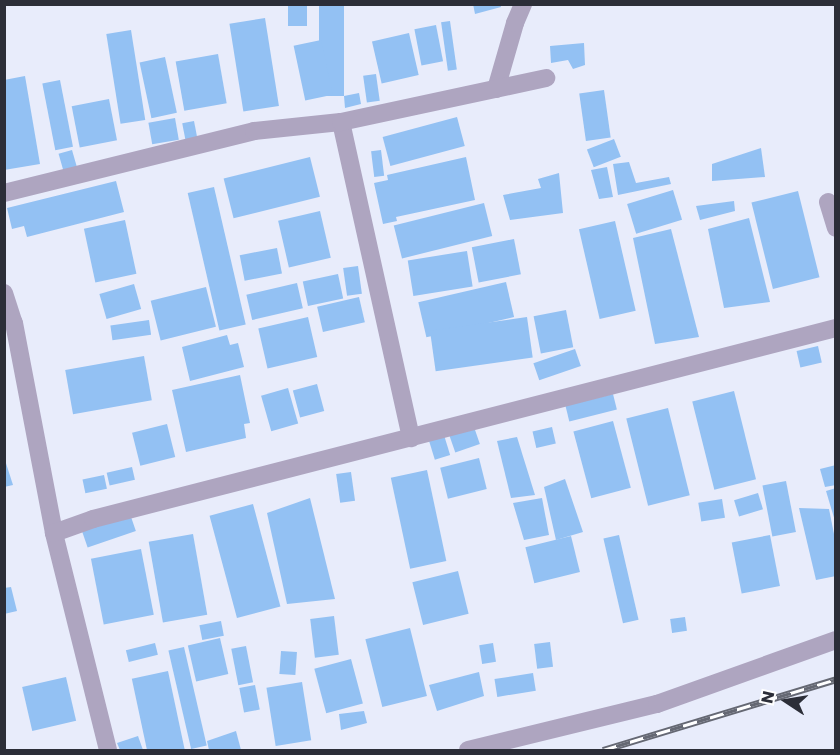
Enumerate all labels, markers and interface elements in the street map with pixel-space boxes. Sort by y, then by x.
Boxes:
north arrow [756,671,816,731]
text: N [755,689,780,705]

